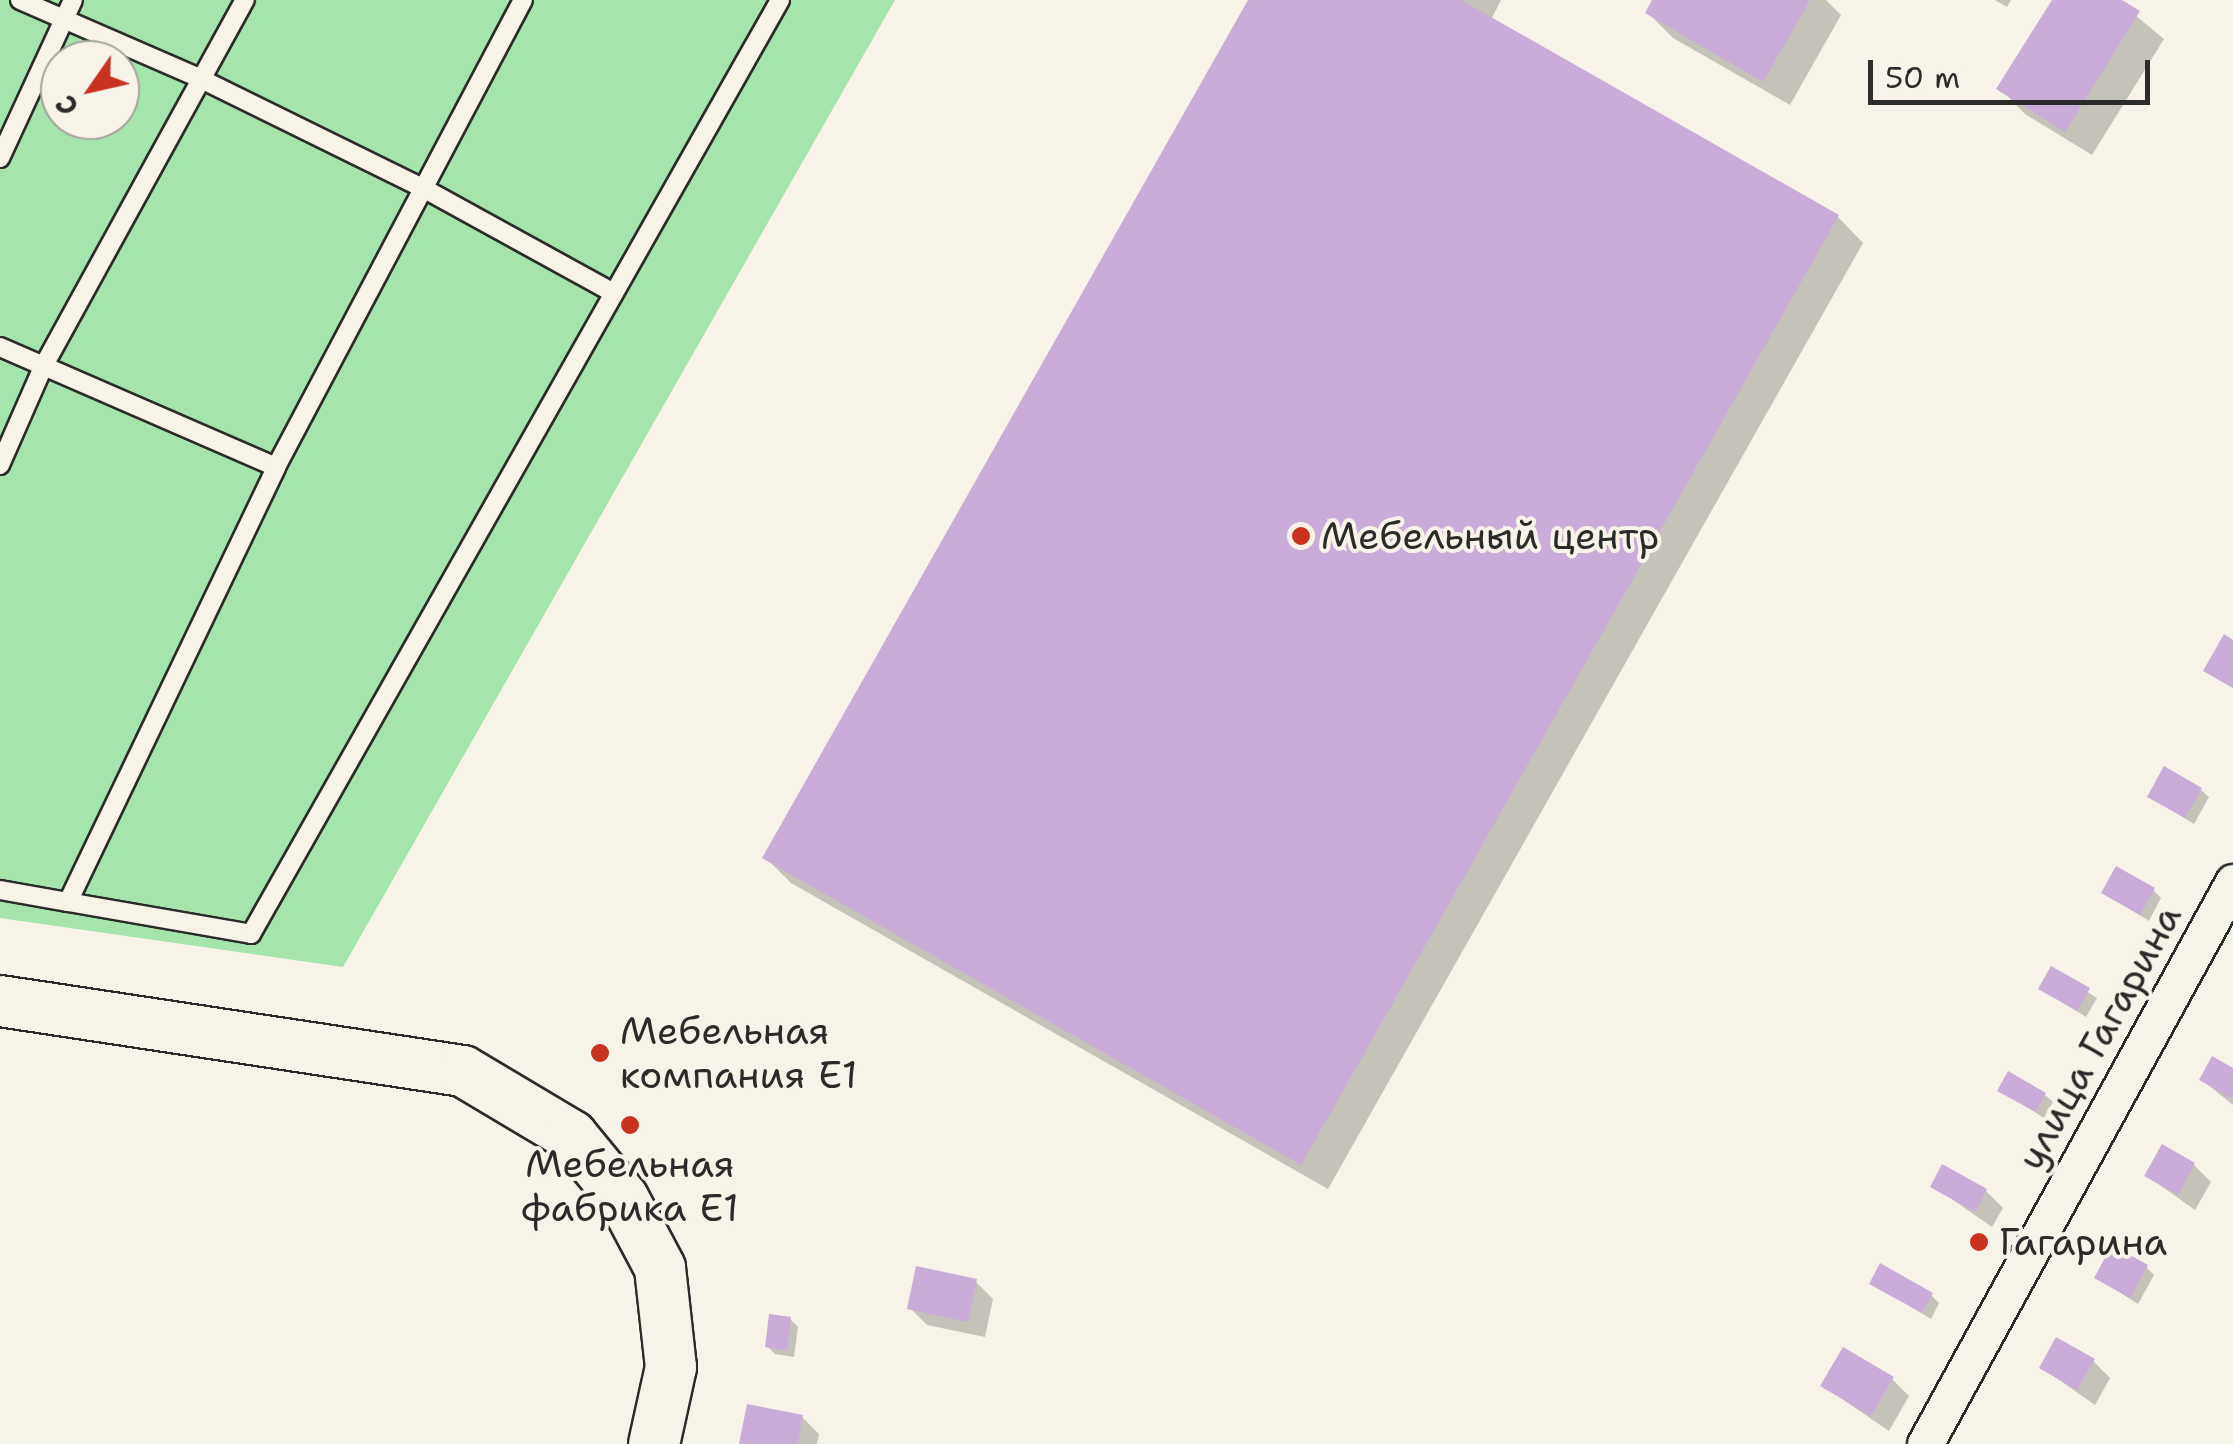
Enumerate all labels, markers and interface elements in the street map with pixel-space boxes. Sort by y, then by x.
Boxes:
north arrow [40,40,140,140]
scale bar [1873,40,2156,102]
text: 50 m [1885,57,1960,98]
text: С [46,88,87,123]
place label: Мебельный центр [1321,513,1659,559]
marker: Мебельный центр [1290,525,1312,547]
street label: улица Гагарина [2007,897,2191,1177]
place label: Мебельная компания Е1 [620,1008,858,1098]
marker: Мебельная компания Е1 [589,1042,611,1064]
marker: Мебельная фабрика Е1 [619,1114,641,1136]
place label: Мебельная фабрика Е1 [521,1141,739,1230]
place label: Гагарина [1999,1219,2167,1265]
marker: Гагарина [1968,1231,1990,1253]

